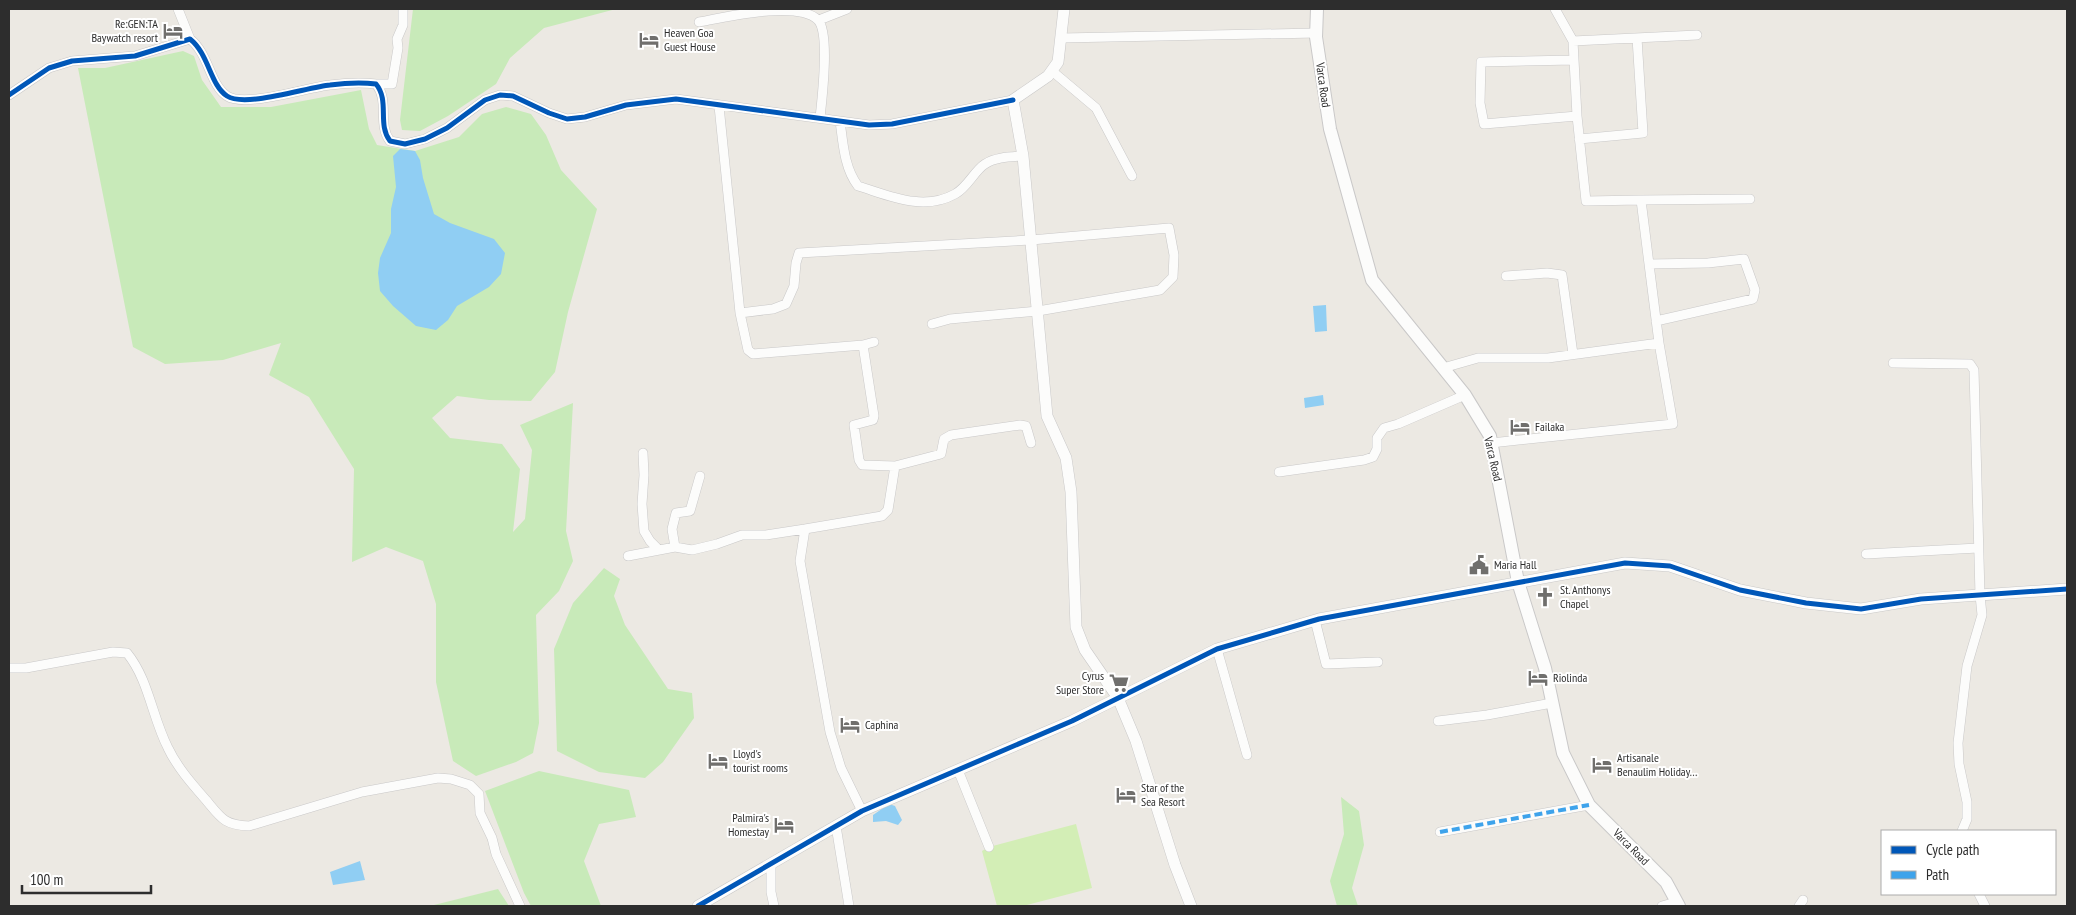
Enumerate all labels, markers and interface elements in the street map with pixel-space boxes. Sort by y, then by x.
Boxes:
place label: Re:GEN:TA Baywatch resort [91,16,159,45]
hotel icon: Re:GEN:TA Baywatch resort [162,20,184,42]
place label: Heaven Goa Guest House [664,25,716,54]
hotel icon: Heaven Goa Guest House [638,29,660,51]
street label: Varca Road [1313,60,1334,108]
hotel icon: Failaka [1509,416,1531,438]
place label: Failaka [1535,419,1565,434]
street label: Varca Road [1481,434,1506,483]
public building icon: Maria Hall [1468,554,1490,576]
place label: Maria Hall [1494,557,1537,572]
place label: St. Anthonys Chapel [1560,582,1611,611]
church icon: St. Anthonys Chapel [1534,586,1556,608]
hotel icon: Riolinda [1527,667,1549,689]
place label: Cyrus Super Store [1056,668,1104,697]
place label: Riolinda [1553,670,1587,685]
supermarket icon: Cyrus Super Store [1108,672,1130,694]
hotel icon: Caphina [839,714,861,736]
place label: Caphina [865,717,899,732]
place label: Lloyd's tourist rooms [733,746,788,775]
hotel icon: Lloyd's tourist rooms [707,750,729,772]
place label: Artisanale Benaulim Holiday… [1617,750,1697,779]
hotel icon: Artisanale Benaulim Holiday… [1591,754,1613,776]
place label: Star of the Sea Resort [1141,780,1186,809]
hotel icon: Star of the Sea Resort [1115,784,1137,806]
place label: Palmira's Homestay [728,810,769,839]
hotel icon: Palmira's Homestay [773,814,795,836]
street label: Varca Road [1609,825,1653,868]
legend [1881,830,2056,895]
text: Cycle path [1926,840,1979,859]
scale bar [22,862,151,894]
text: Path [1926,865,1949,884]
text: 100 m [30,870,63,889]

